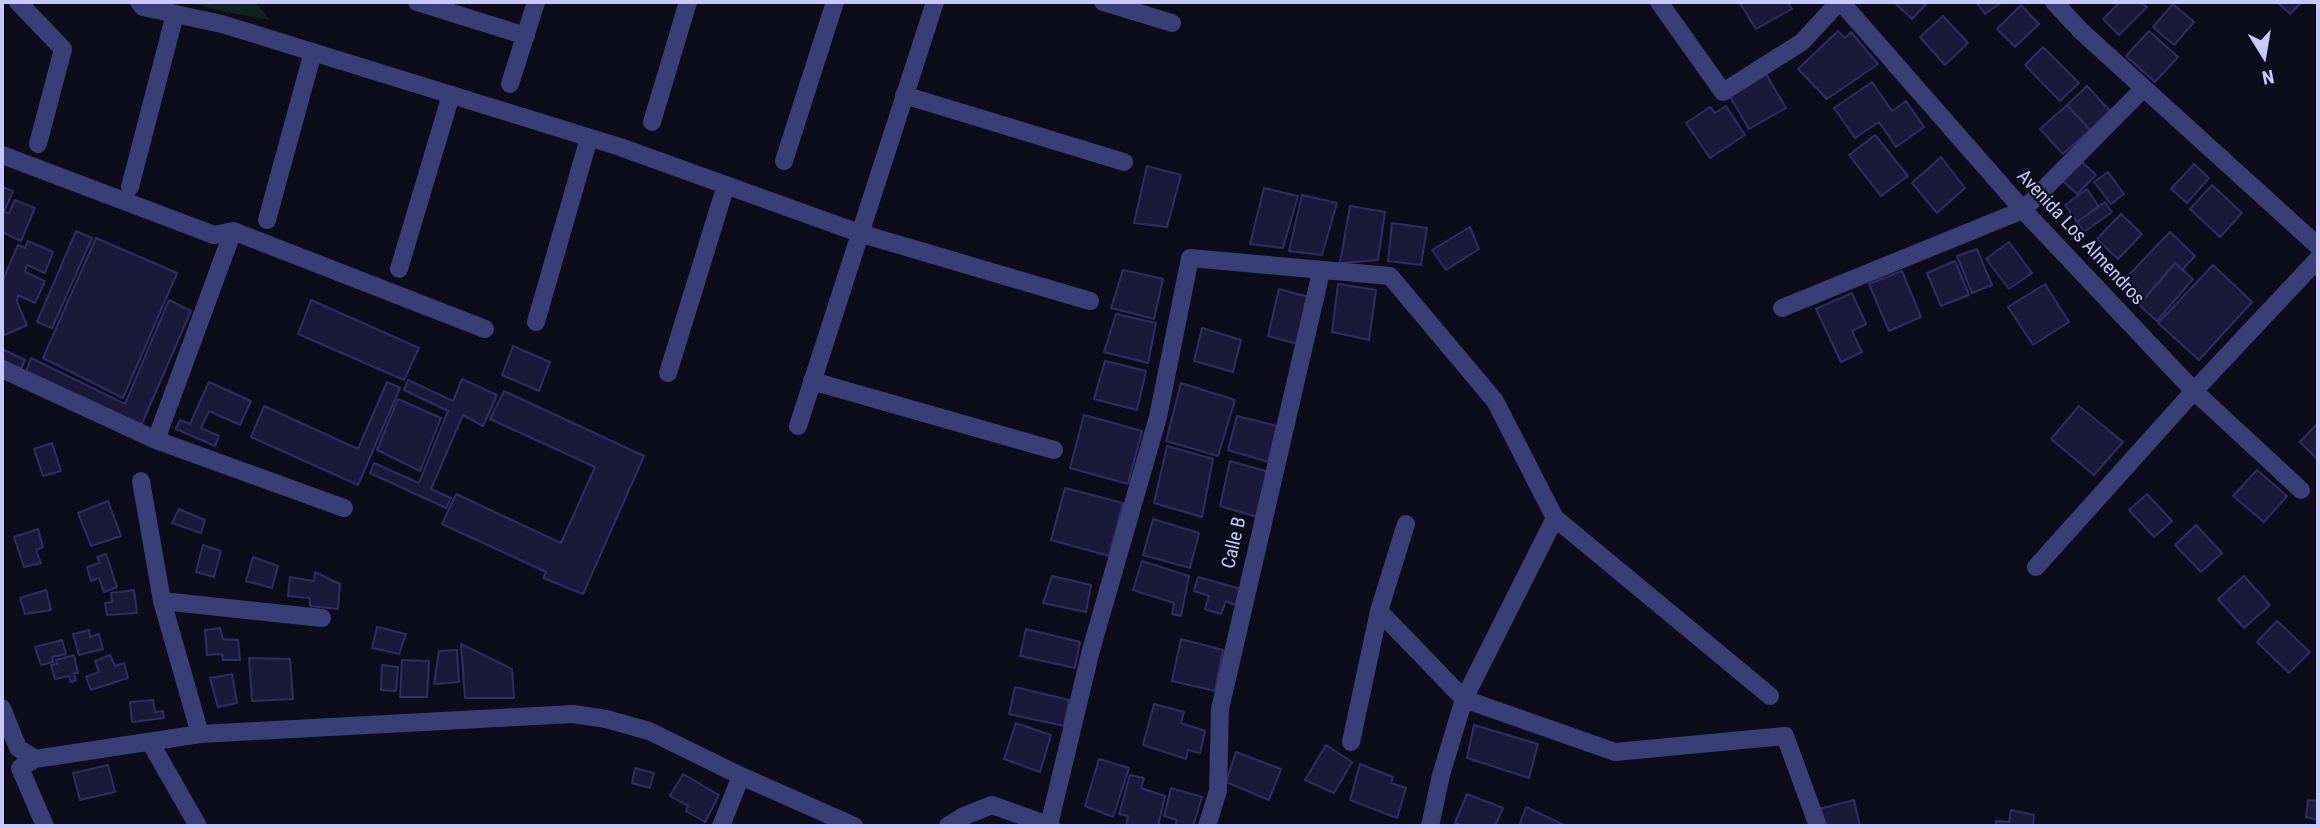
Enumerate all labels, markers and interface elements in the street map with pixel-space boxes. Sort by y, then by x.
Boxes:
north arrow [2229,21,2299,91]
text: N [2260,65,2276,90]
street label: Avenida Los Almendros [2012,166,2148,310]
street label: Calle B [1218,515,1252,571]

